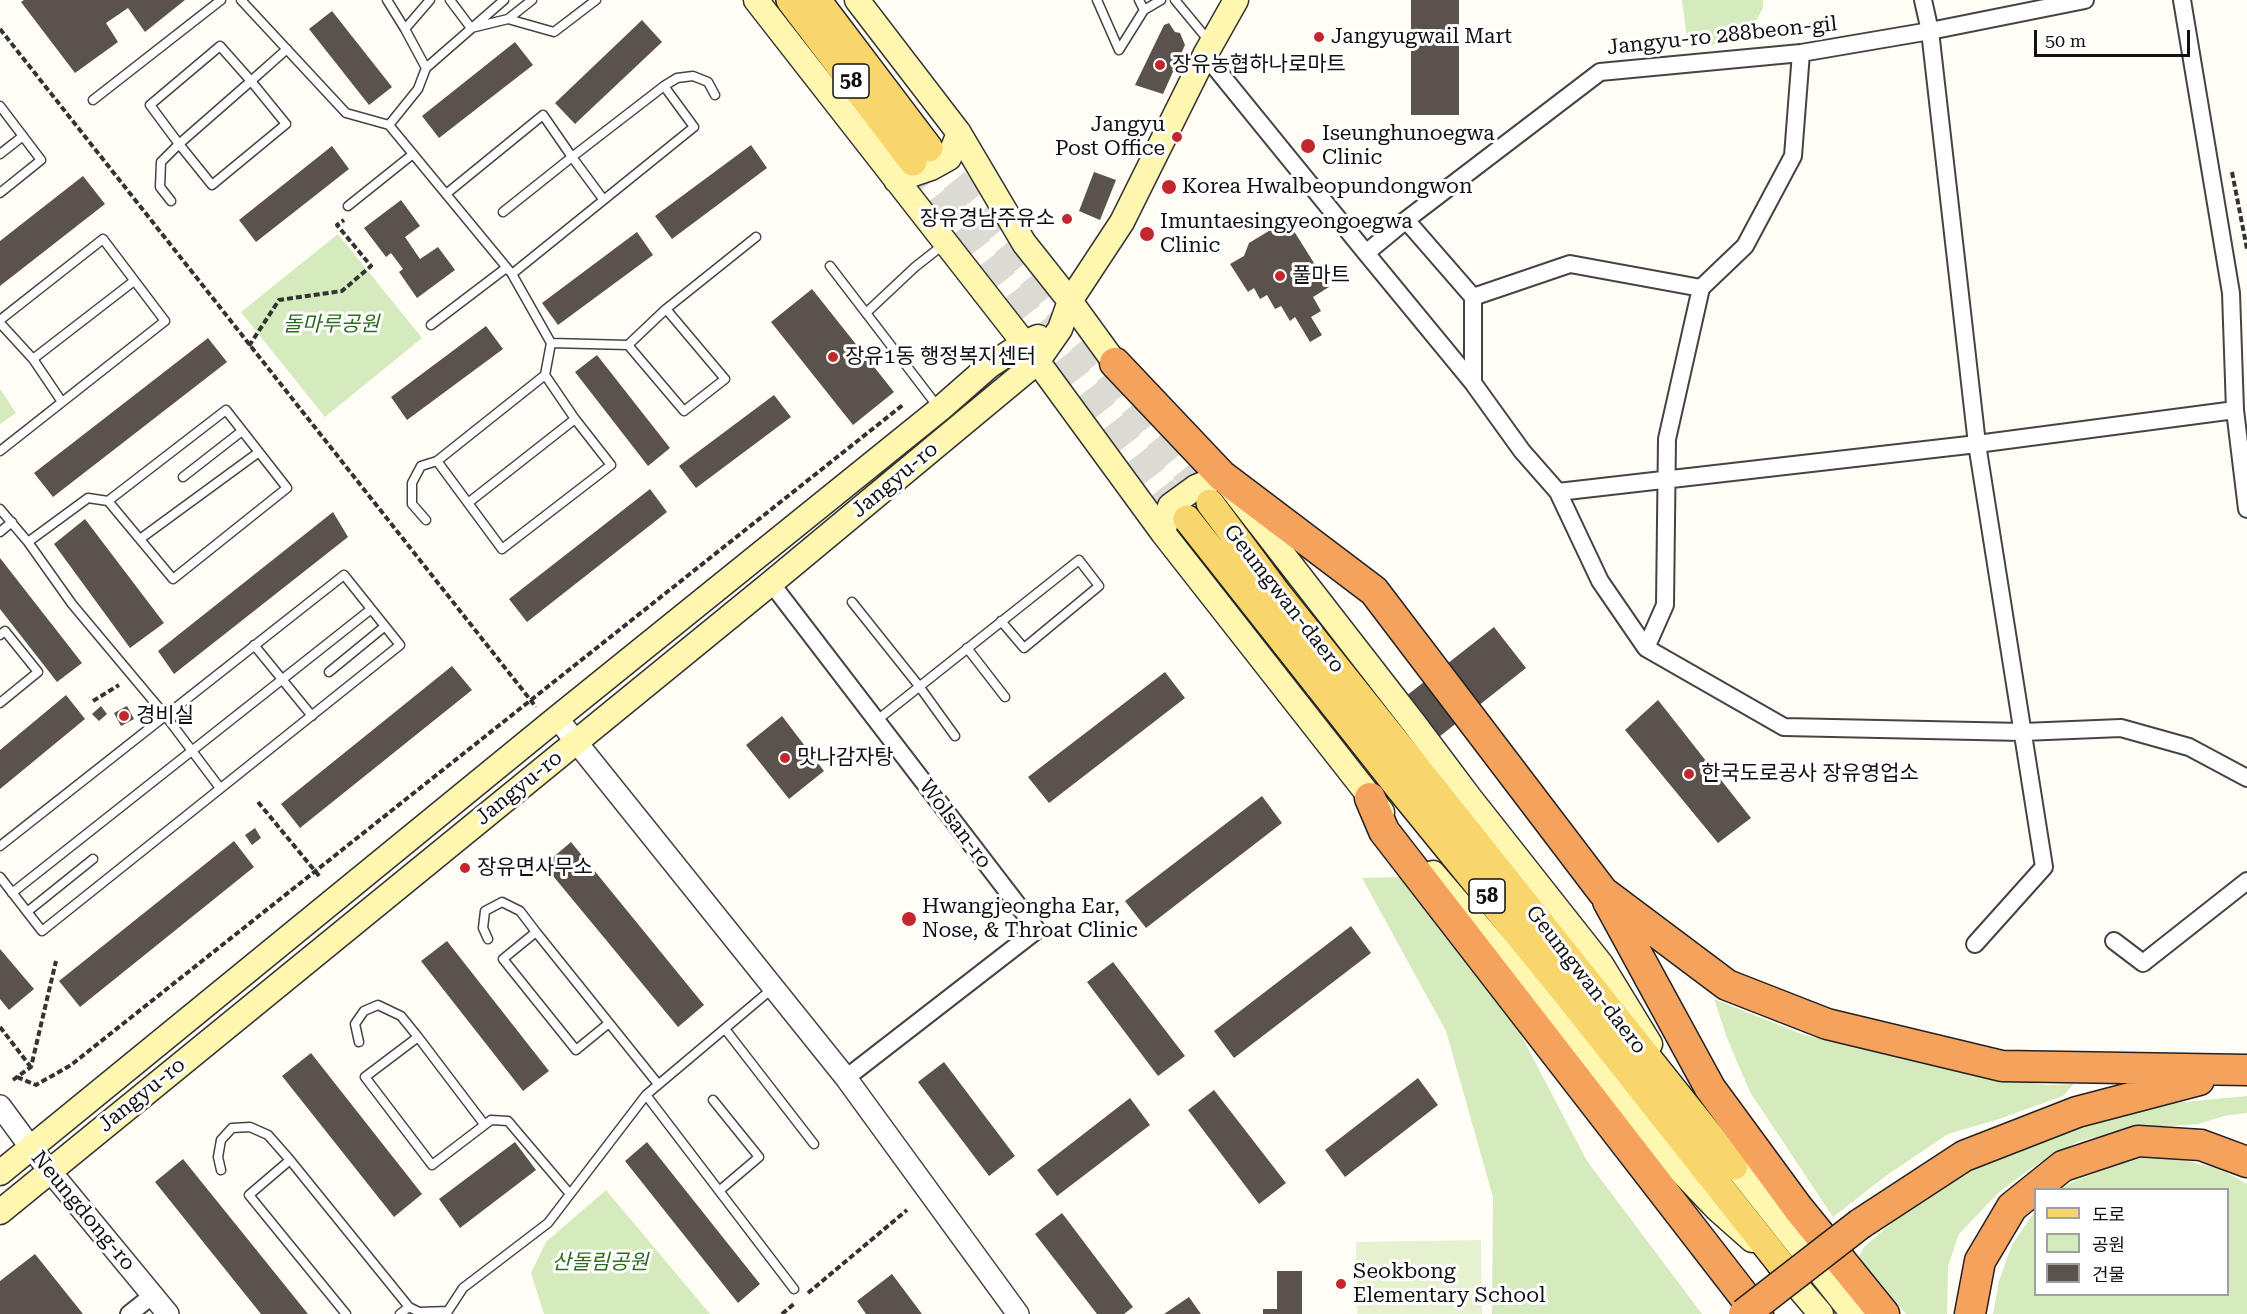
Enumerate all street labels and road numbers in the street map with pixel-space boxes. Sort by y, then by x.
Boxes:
street label: Jangyu-ro 288beon-gil [1606,11,1838,61]
road number: 58 [833,64,869,98]
street label: Jangyu-ro [847,437,943,523]
street label: Geumgwan-daero [1218,520,1350,678]
street label: Jangyu-ro [470,745,568,831]
street label: Wolsan-ro [913,774,997,874]
road number: 58 [1469,879,1505,913]
street label: Geumgwan-daero [1520,901,1652,1059]
street label: Jangyu-ro [93,1052,191,1138]
street label: Neungdong-ro [26,1146,140,1276]

